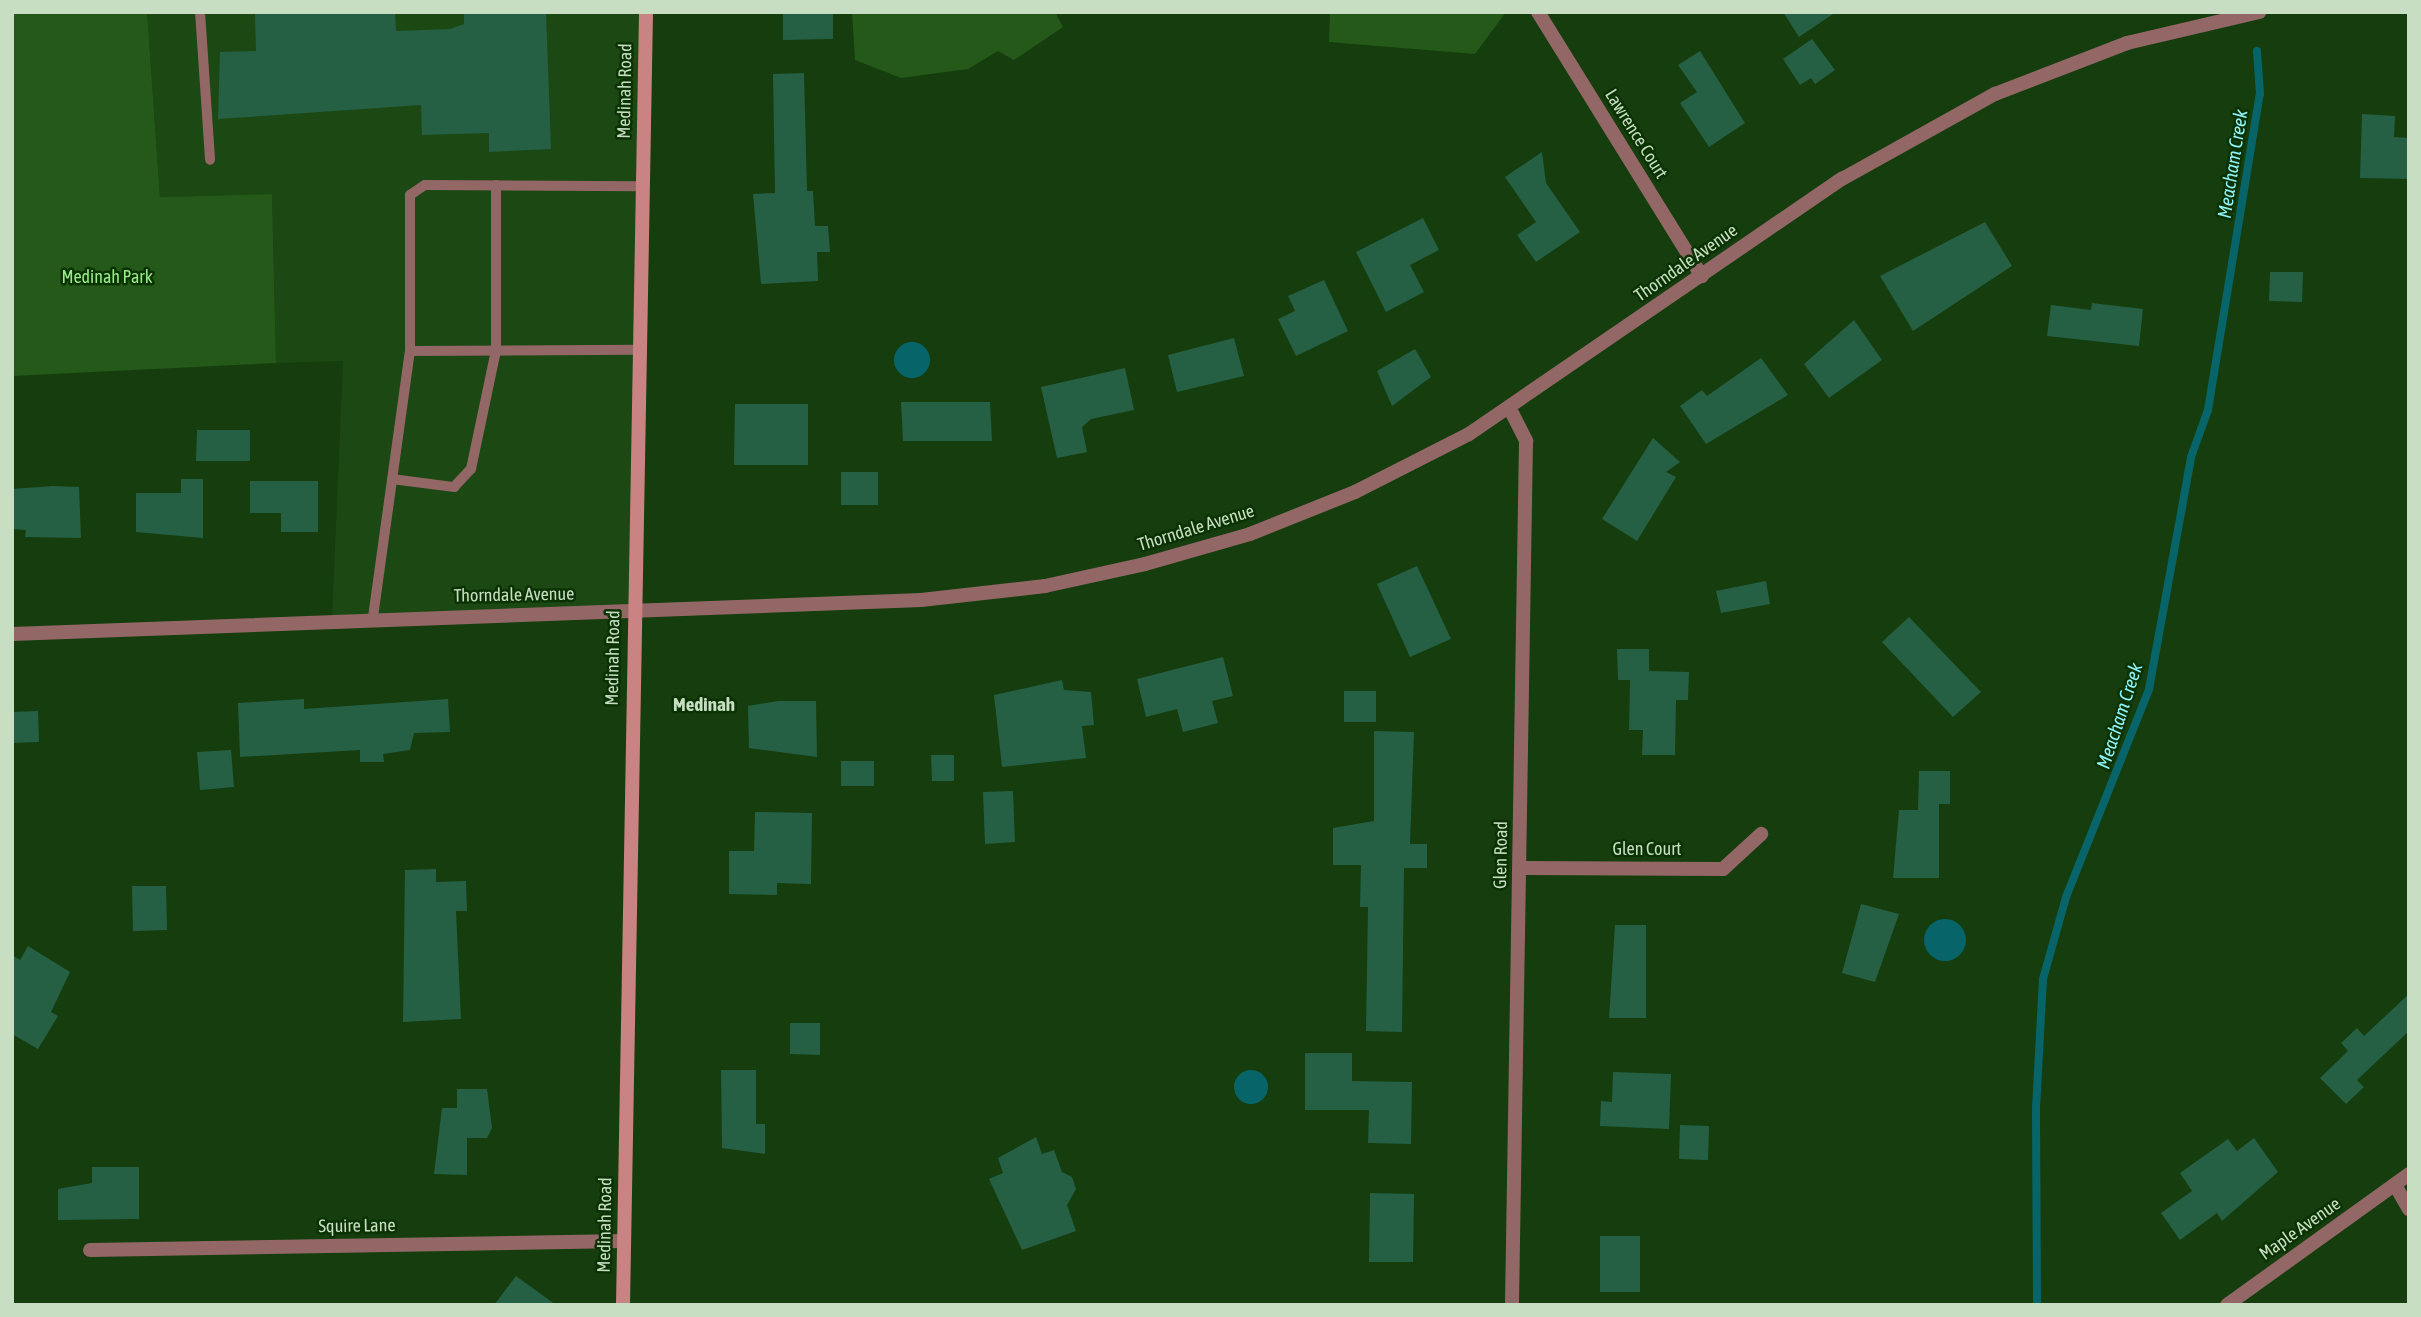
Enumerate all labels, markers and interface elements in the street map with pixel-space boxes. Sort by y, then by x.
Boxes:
street label: Medinah Road [613,43,637,139]
street label: Lawrence Court [1600,85,1672,183]
water label: Meacham Creek [2213,108,2253,220]
street label: Thorndale Avenue [1630,220,1742,306]
park label: Medinah Park [61,266,153,288]
street label: Thorndale Avenue [1135,500,1257,556]
street label: Thorndale Avenue [453,583,575,607]
street label: Medinah Road [601,610,625,706]
water label: Meacham Creek [2092,660,2148,772]
district label: Medinah [673,694,735,716]
street label: Glen Road [1490,821,1512,889]
street label: Glen Court [1612,838,1682,860]
street label: Medinah Road [593,1177,617,1273]
street label: Maple Avenue [2255,1193,2345,1265]
street label: Squire Lane [318,1215,396,1237]

